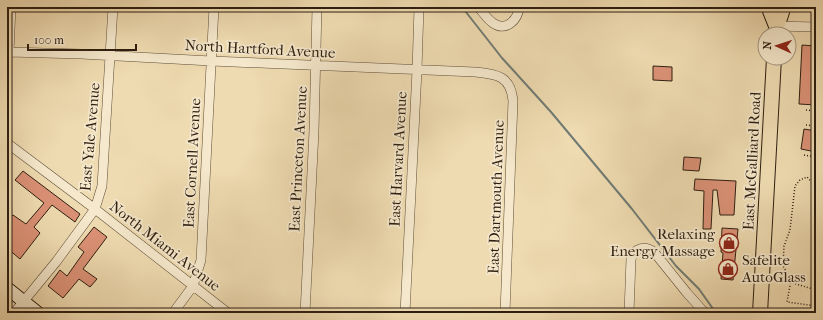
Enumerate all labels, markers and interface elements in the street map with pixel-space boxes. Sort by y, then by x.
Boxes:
scale bar [28,26,136,52]
north arrow [757,26,797,66]
text: 100 m [34,33,64,47]
street label: North Hartford Avenue [184,36,336,62]
text: N [761,40,774,50]
street label: East Yale Avenue [76,81,104,192]
street label: East Princeton Avenue [285,85,311,232]
street label: East Harvard Avenue [385,90,411,227]
street label: East McGalliard Road [739,91,765,231]
street label: East Cornell Avenue [180,97,204,228]
street label: East Dartmouth Avenue [484,119,508,274]
street label: North Miami Avenue [106,197,224,295]
place label: Relaxing Energy Massage [610,225,716,260]
shop icon: Relaxing Energy Massage [718,232,740,254]
place label: Safelite AutoGlass [741,251,806,286]
shop icon: Safelite AutoGlass [717,258,739,280]

